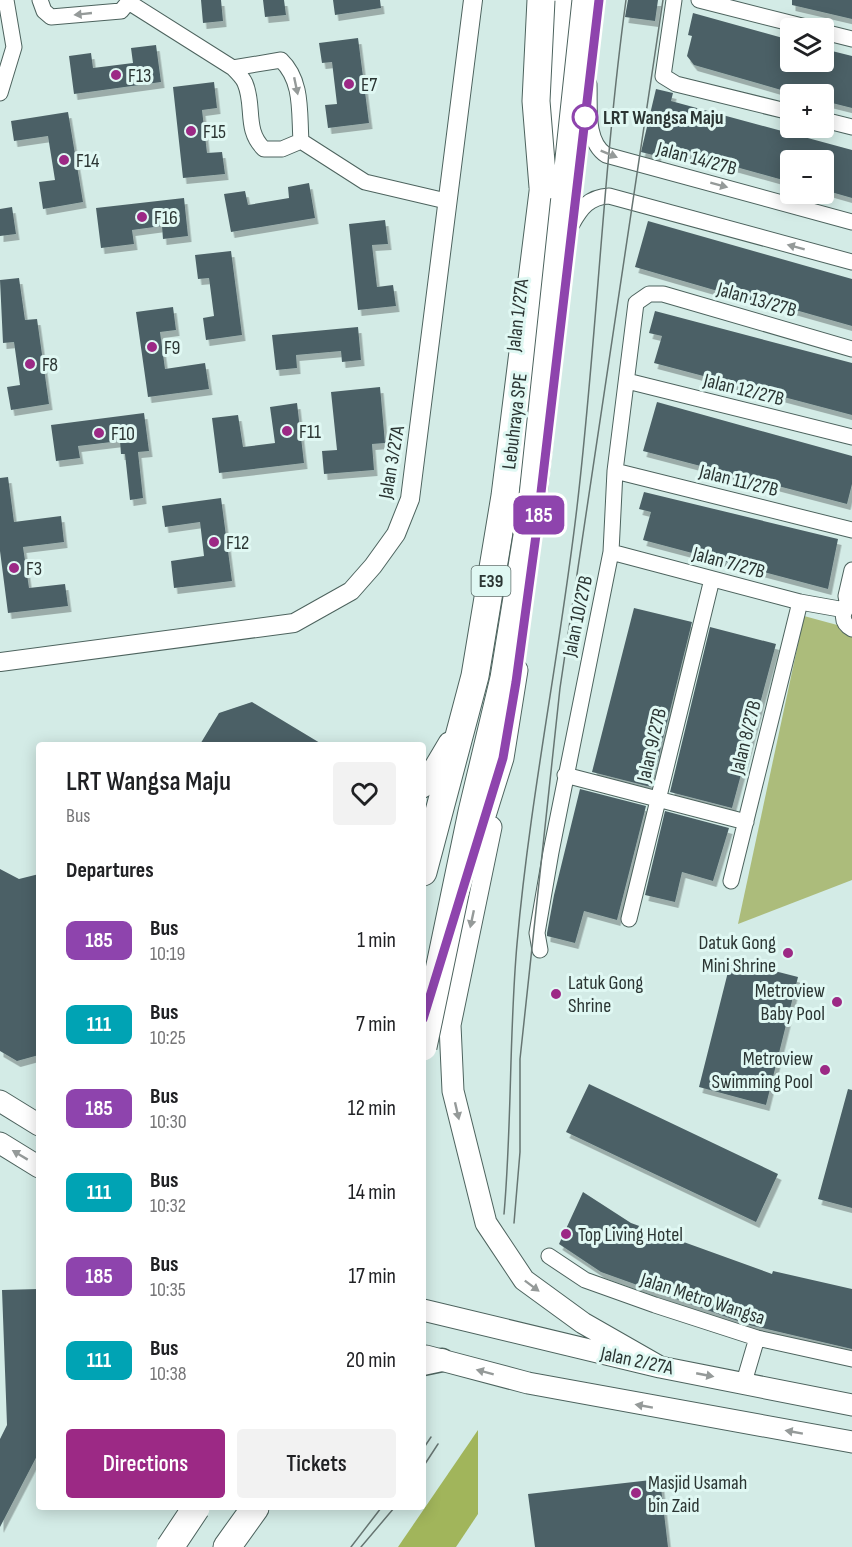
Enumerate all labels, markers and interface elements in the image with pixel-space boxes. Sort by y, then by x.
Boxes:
one-way arrow [73,9,92,19]
map controls [780,18,834,204]
button: layers [780,18,834,72]
place label: F13 [128,64,151,88]
marker: F13 [109,68,123,82]
place label: E7 [361,73,377,97]
one-way arrow [291,77,301,95]
marker: E7 [342,77,356,91]
button: + [780,84,834,138]
marker: LRT Wangsa Maju [572,104,598,130]
place label: LRT Wangsa Maju [603,106,724,130]
place label: F15 [203,120,226,144]
marker: F15 [184,124,198,138]
street label: Jalan 14/27B [653,137,739,181]
place label: F14 [76,149,99,173]
one-way arrow [600,149,618,159]
button: − [780,150,834,204]
marker: F14 [57,153,71,167]
one-way arrow [710,181,728,191]
place label: F16 [154,206,178,230]
marker: F16 [135,210,149,224]
one-way arrow [786,241,805,251]
street label: Jalan 1/27A [502,277,534,354]
street label: Jalan 13/27B [713,277,799,323]
place label: F9 [164,336,180,360]
marker: F9 [145,340,159,354]
place label: F8 [42,353,58,377]
marker: F8 [23,357,37,371]
street label: Jalan 12/27B [700,368,787,412]
street label: Lebuhraya SPE [497,372,533,471]
place label: F11 [299,420,321,444]
place label: F10 [111,422,135,446]
street label: Jalan 3/27A [374,423,410,502]
marker: F11 [280,424,294,438]
marker: F10 [92,426,106,440]
street label: Jalan 11/27B [696,459,781,502]
line badge: 185 [504,496,574,534]
text: 185 [525,503,553,528]
place label: F12 [226,531,249,555]
marker: F12 [207,535,221,549]
street label: Jalan 7/27B [689,542,768,584]
place label: F3 [26,557,42,581]
marker: F3 [7,561,21,575]
road number: E39 [472,566,510,596]
street label: Jalan 10/27B [558,574,598,660]
street label: Jalan 8/27B [725,698,767,777]
street label: Jalan 9/27B [632,706,672,785]
button: heart [333,762,396,825]
text: LRT Wangsa Maju [66,765,231,798]
text: Bus [66,804,90,828]
text: Departures [66,857,154,884]
one-way arrow [467,909,476,928]
text: Bus [150,915,179,942]
text: 1 min [357,927,396,954]
text: 185 [85,928,113,953]
place label: Datuk Gong Mini Shrine [698,931,776,978]
text: 10:19 [150,942,185,966]
marker: Datuk Gong Mini Shrine [781,946,795,960]
place label: Latuk Gong Shrine [568,971,643,1018]
place label: Metroview Baby Pool [755,979,825,1026]
marker: Latuk Gong Shrine [549,987,563,1001]
marker: Metroview Baby Pool [830,995,844,1009]
text: Bus [150,999,179,1026]
text: 7 min [356,1011,396,1038]
text: 111 [87,1012,111,1037]
text: 10:25 [150,1026,186,1050]
place label: Metroview Swimming Pool [712,1047,813,1094]
marker: Metroview Swimming Pool [818,1063,832,1077]
text: Bus [150,1083,179,1110]
text: 12 min [348,1095,396,1122]
text: 185 [85,1096,113,1121]
one-way arrow [453,1101,463,1120]
text: 10:30 [150,1110,187,1134]
one-way arrow [11,1150,28,1160]
text: Bus [150,1167,179,1194]
text: 14 min [348,1179,396,1206]
text: 111 [87,1180,111,1205]
text: 10:32 [150,1194,186,1218]
place label: Top Living Hotel [578,1223,683,1247]
marker: Top Living Hotel [559,1227,573,1241]
text: Bus [150,1251,179,1278]
text: 17 min [348,1263,396,1290]
text: 185 [85,1264,113,1289]
street label: Jalan Metro Wangsa [637,1267,768,1330]
text: 10:35 [150,1278,186,1302]
one-way arrow [524,1280,540,1292]
text: Bus [150,1335,179,1362]
street label: Jalan 2/27A [597,1341,676,1380]
text: 20 min [346,1347,396,1374]
text: 111 [87,1348,111,1373]
text: 10:38 [150,1362,187,1386]
one-way arrow [476,1366,494,1376]
one-way arrow [696,1371,715,1380]
one-way arrow [635,1401,654,1410]
one-way arrow [785,1427,804,1436]
button: Directions [66,1429,225,1498]
button: Tickets [237,1429,396,1498]
place label: Masjid Usamah bin Zaid [648,1471,747,1518]
marker: Masjid Usamah bin Zaid [629,1486,643,1500]

